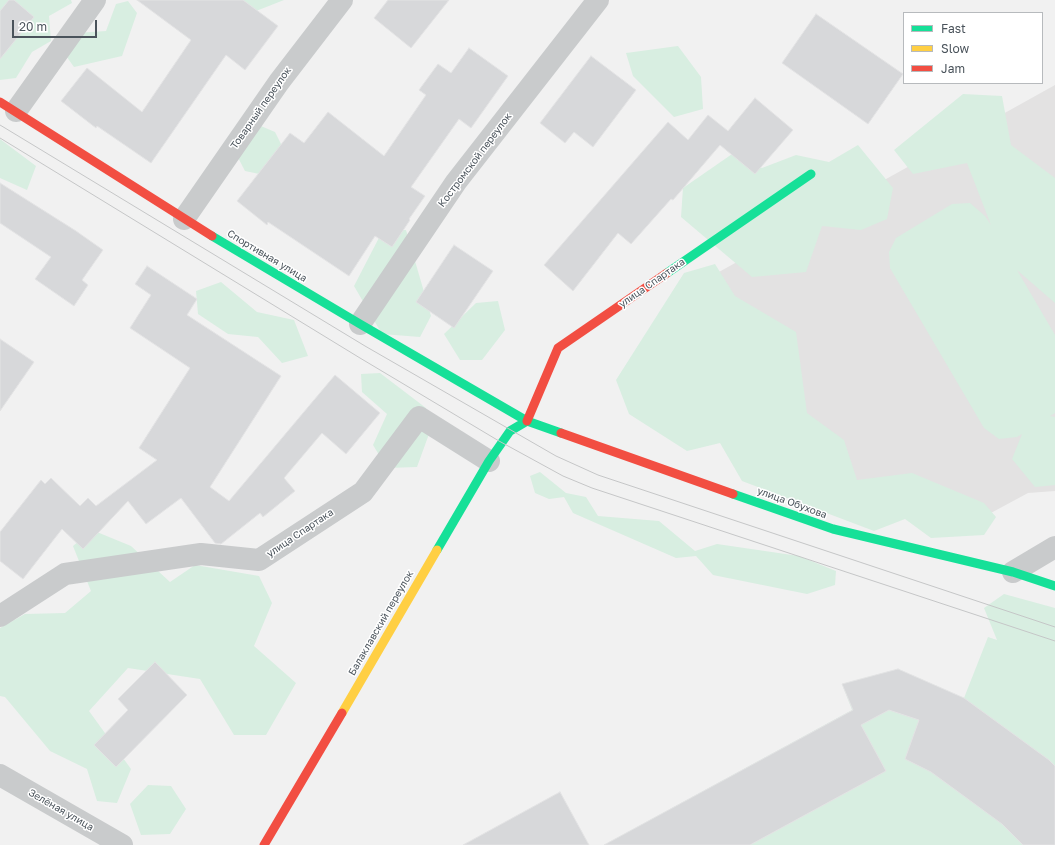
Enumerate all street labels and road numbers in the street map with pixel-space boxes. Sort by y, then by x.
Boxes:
street label: Товарный переулок [228,65,294,151]
street label: Костромской переулок [436,111,514,209]
street label: Спортивная улица [225,227,309,285]
street label: улица Спартака [617,256,687,310]
street label: улица Обухова [756,485,828,521]
street label: улица Спартака [264,506,336,560]
street label: Балаклавский переулок [346,568,416,678]
street label: Зелёная улица [26,787,96,833]

